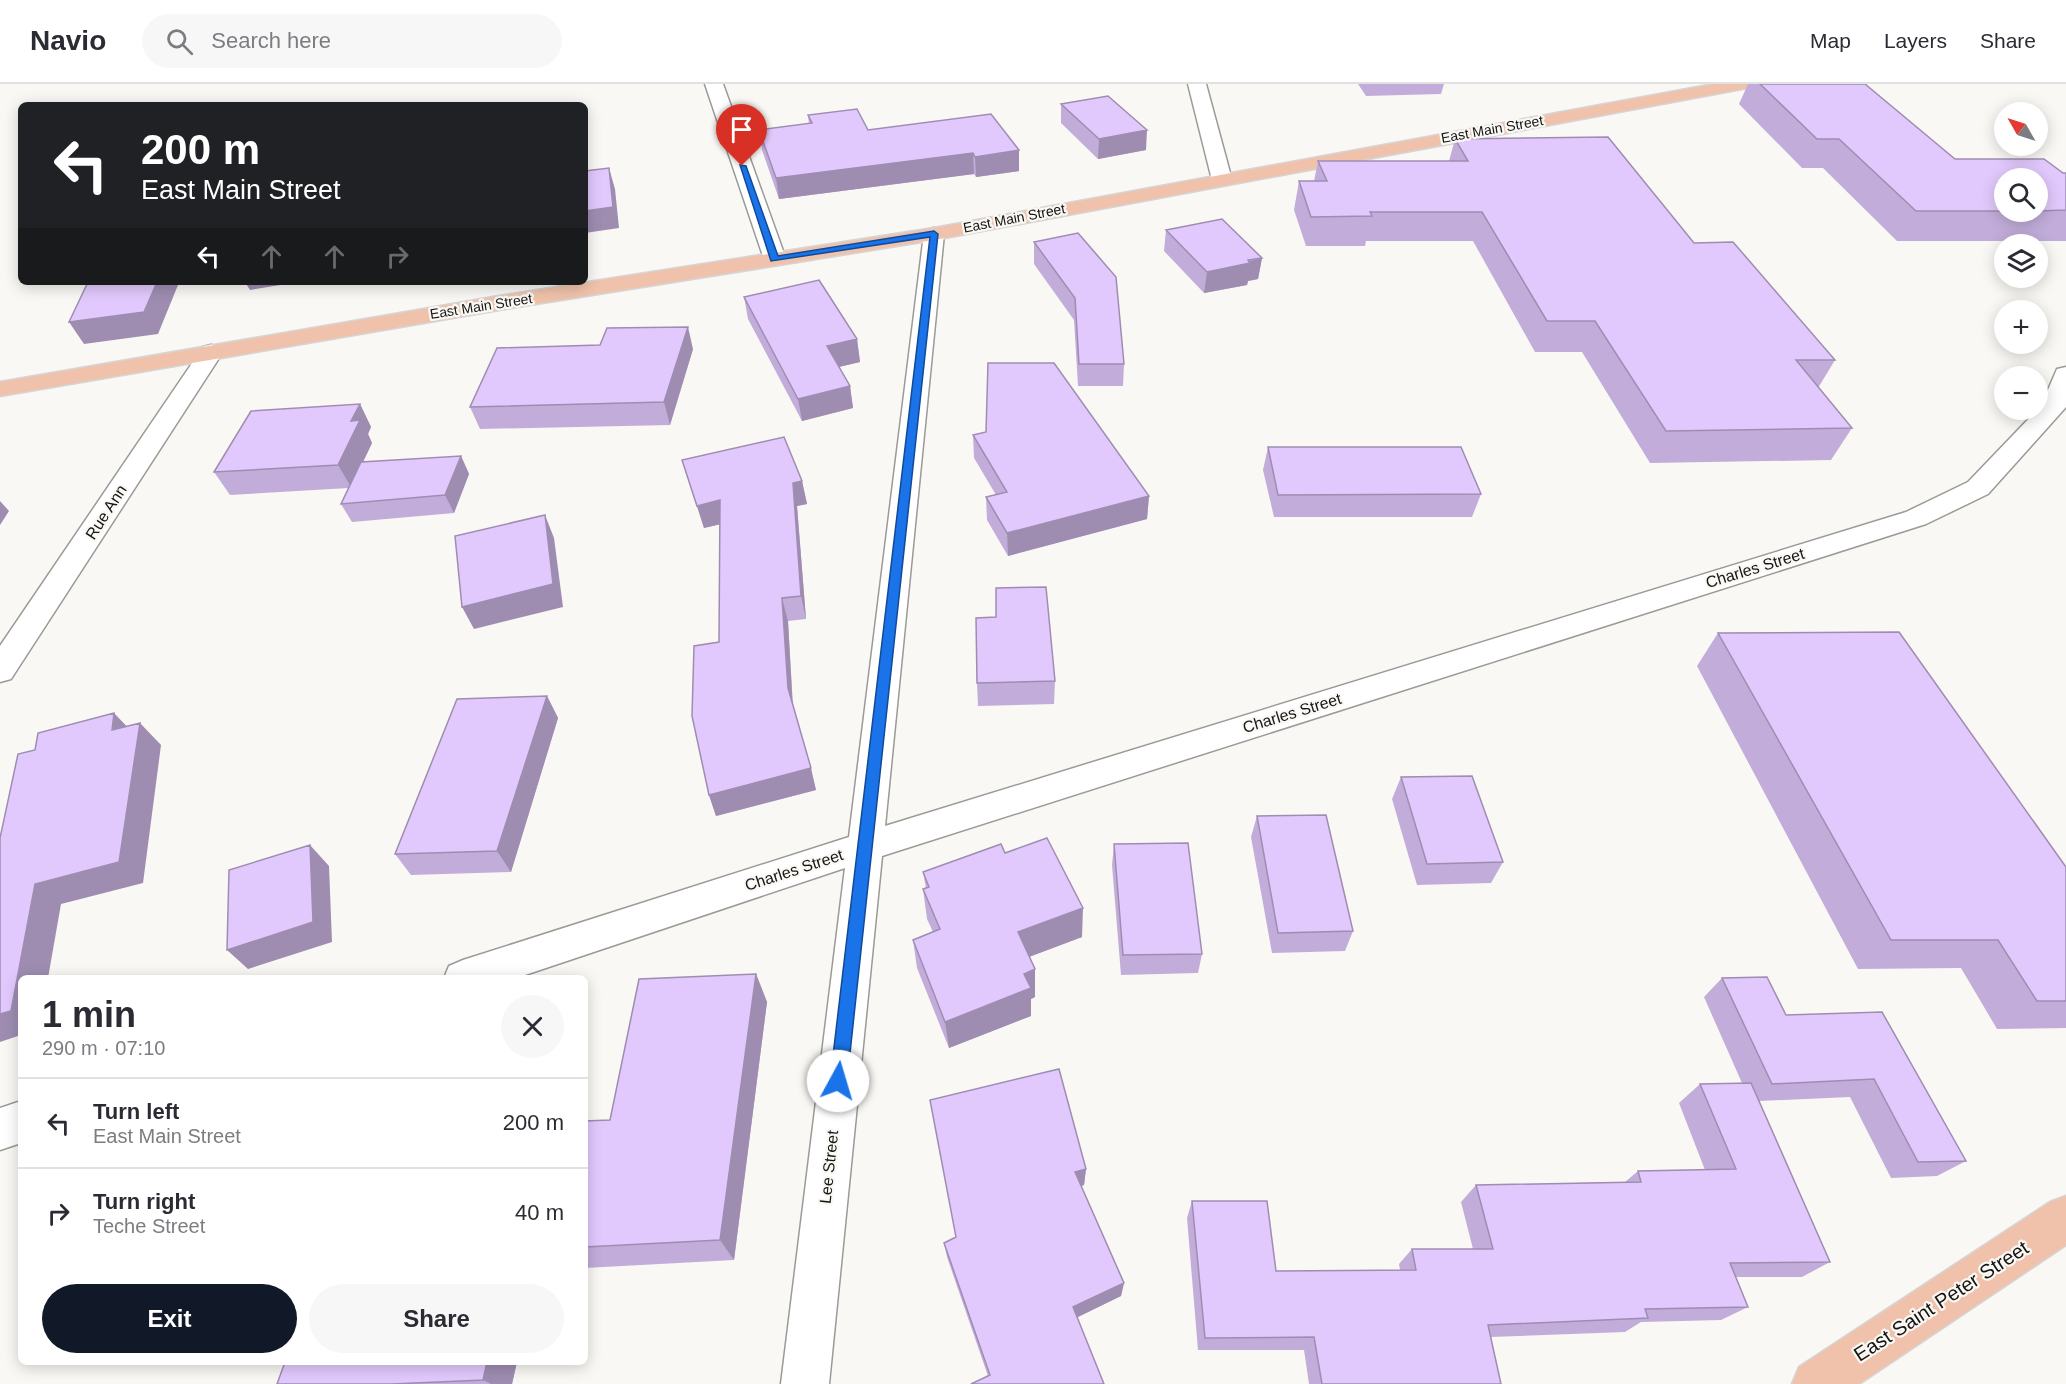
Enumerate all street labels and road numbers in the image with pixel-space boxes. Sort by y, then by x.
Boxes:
street label: East Main Street [1440,112,1544,146]
street label: East Main Street [962,200,1066,236]
street label: East Main Street [429,290,533,322]
street label: Rue Ann [82,482,130,542]
street label: Charles Street [1704,545,1807,591]
street label: Charles Street [1241,690,1344,736]
street label: Charles Street [743,846,846,894]
street label: Lee Street [817,1129,841,1205]
street label: East Saint Peter Street [1850,1236,2033,1366]

